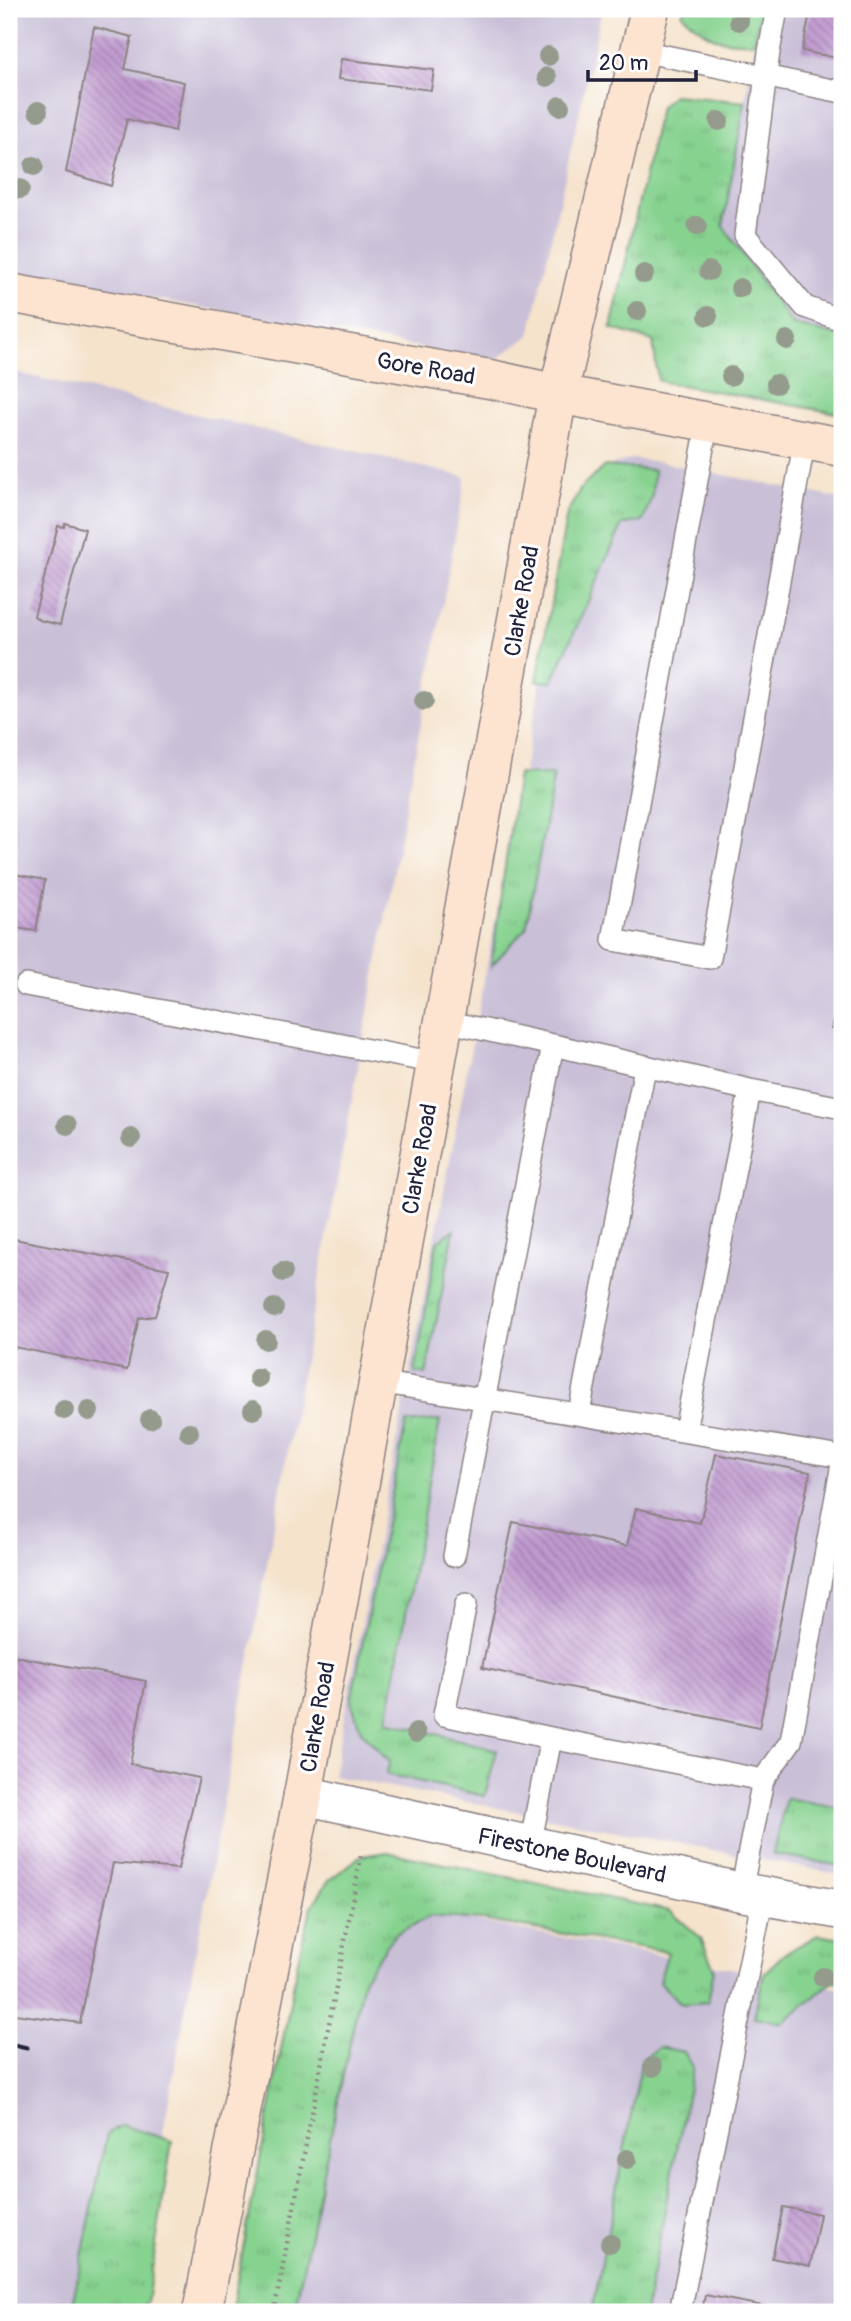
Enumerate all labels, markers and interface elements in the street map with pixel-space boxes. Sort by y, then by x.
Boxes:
scale bar [588,38,697,82]
text: 20 m [599,50,648,77]
street label: Gore Road [374,346,477,391]
street label: Clarke Road [497,543,546,659]
street label: Clarke Road [395,1101,444,1217]
street label: Clarke Road [293,1659,342,1775]
street label: Firestone Boulevard [475,1821,669,1890]

